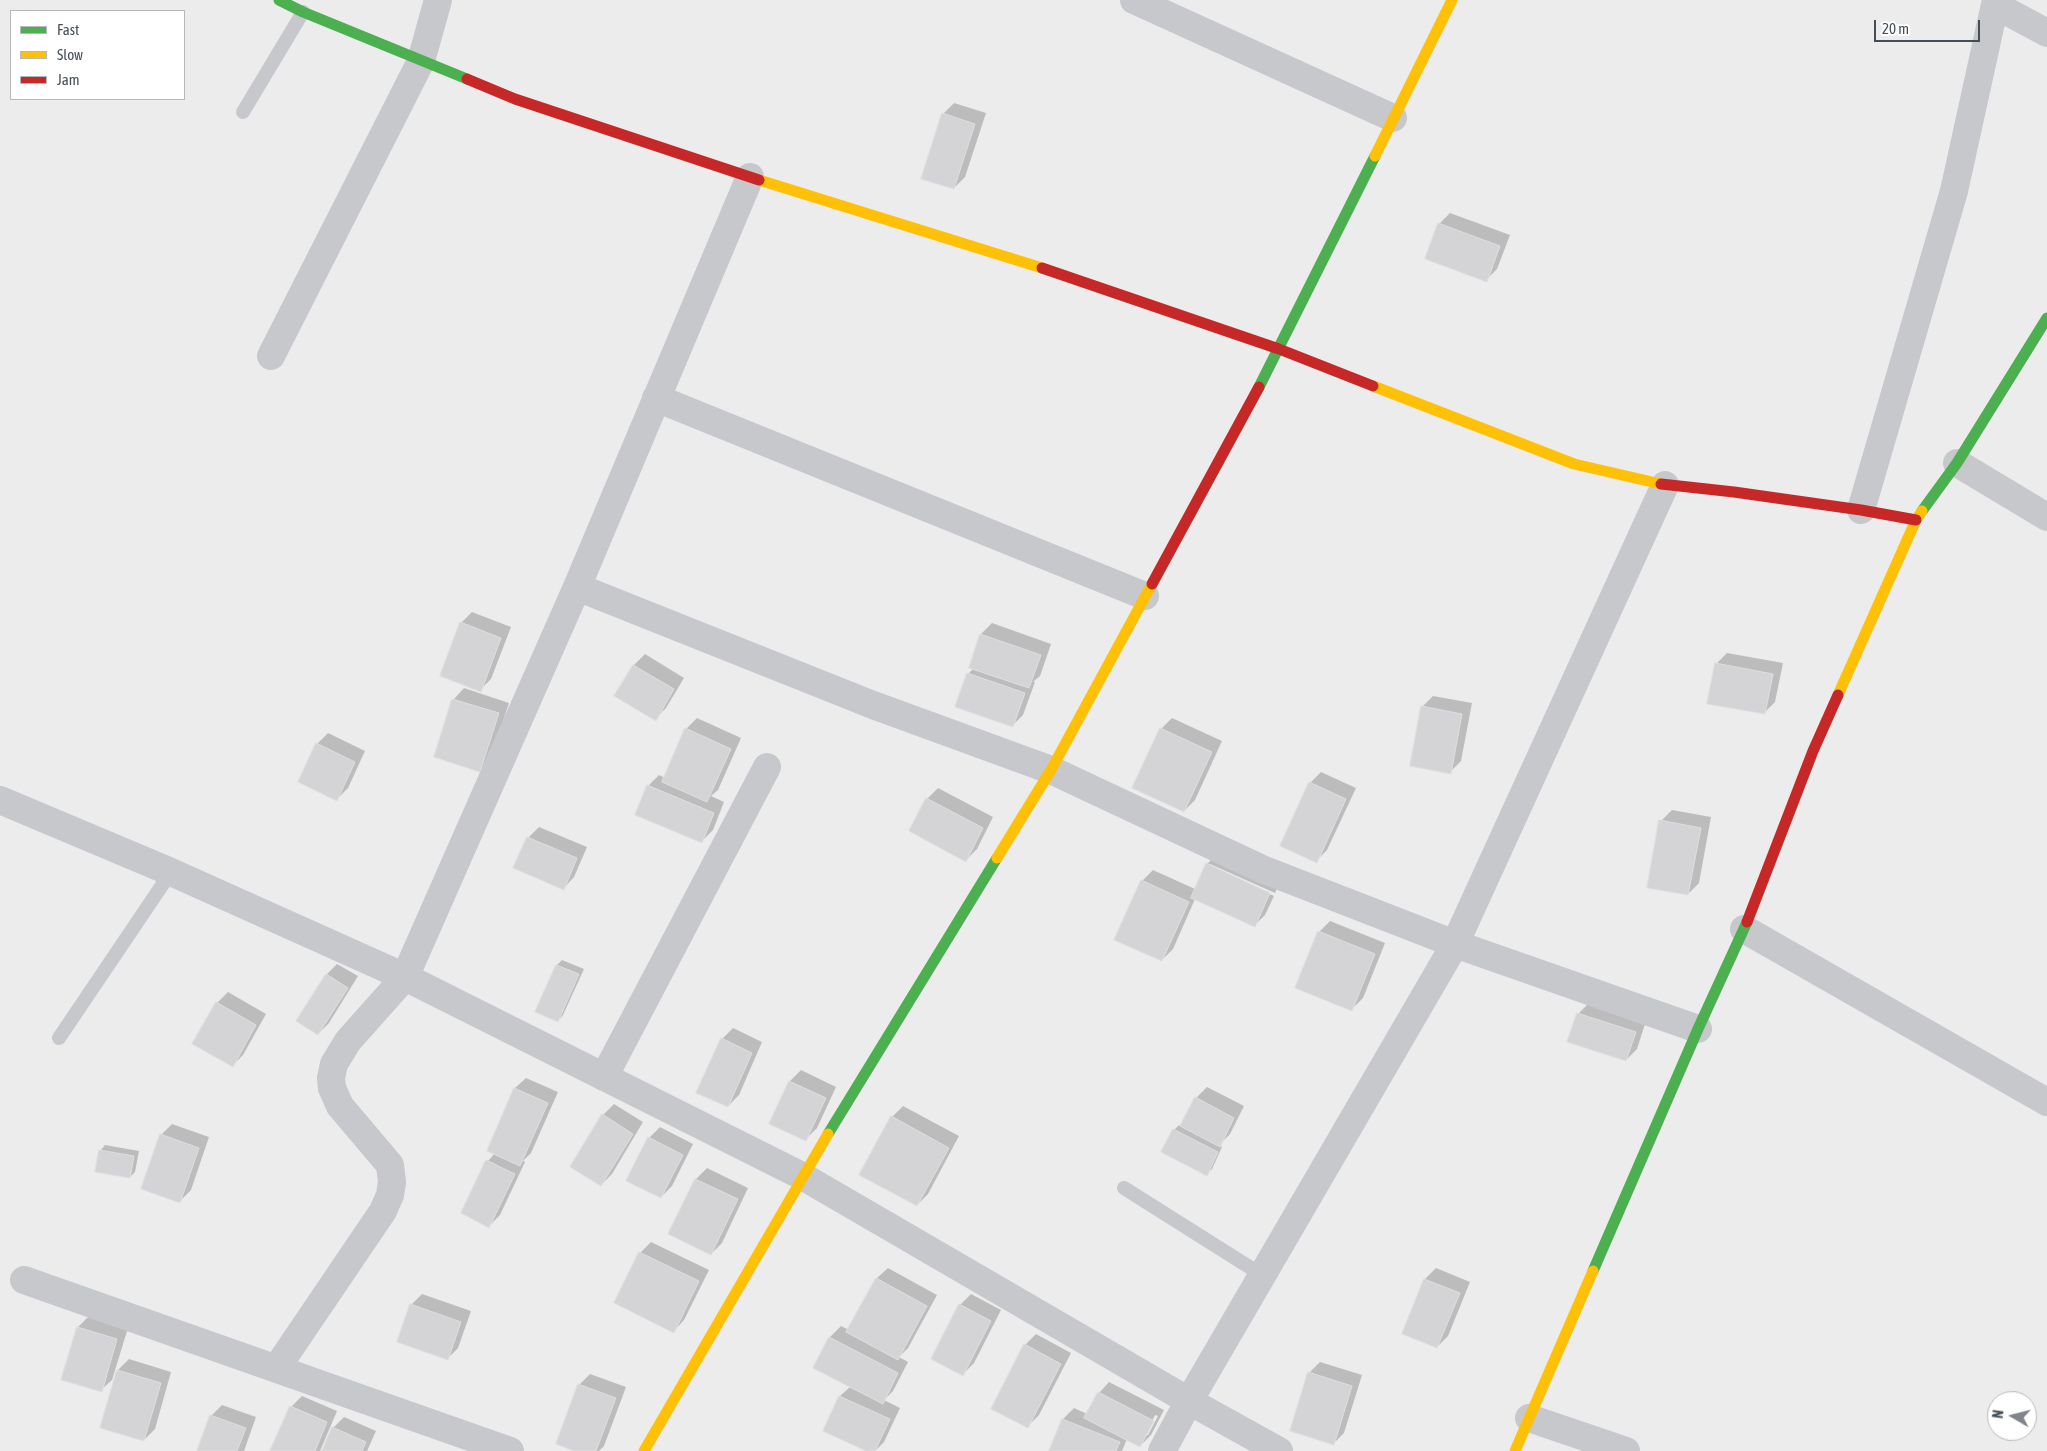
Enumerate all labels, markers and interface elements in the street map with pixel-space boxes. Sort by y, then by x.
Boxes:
legend [10,10,185,100]
scale bar [1877,10,1983,42]
text: 20 m [1882,20,1909,37]
text: Fast [57,21,79,38]
text: Slow [57,46,83,63]
text: Jam [57,71,80,88]
north arrow [1987,1391,2037,1441]
text: N [1990,1409,2007,1419]

